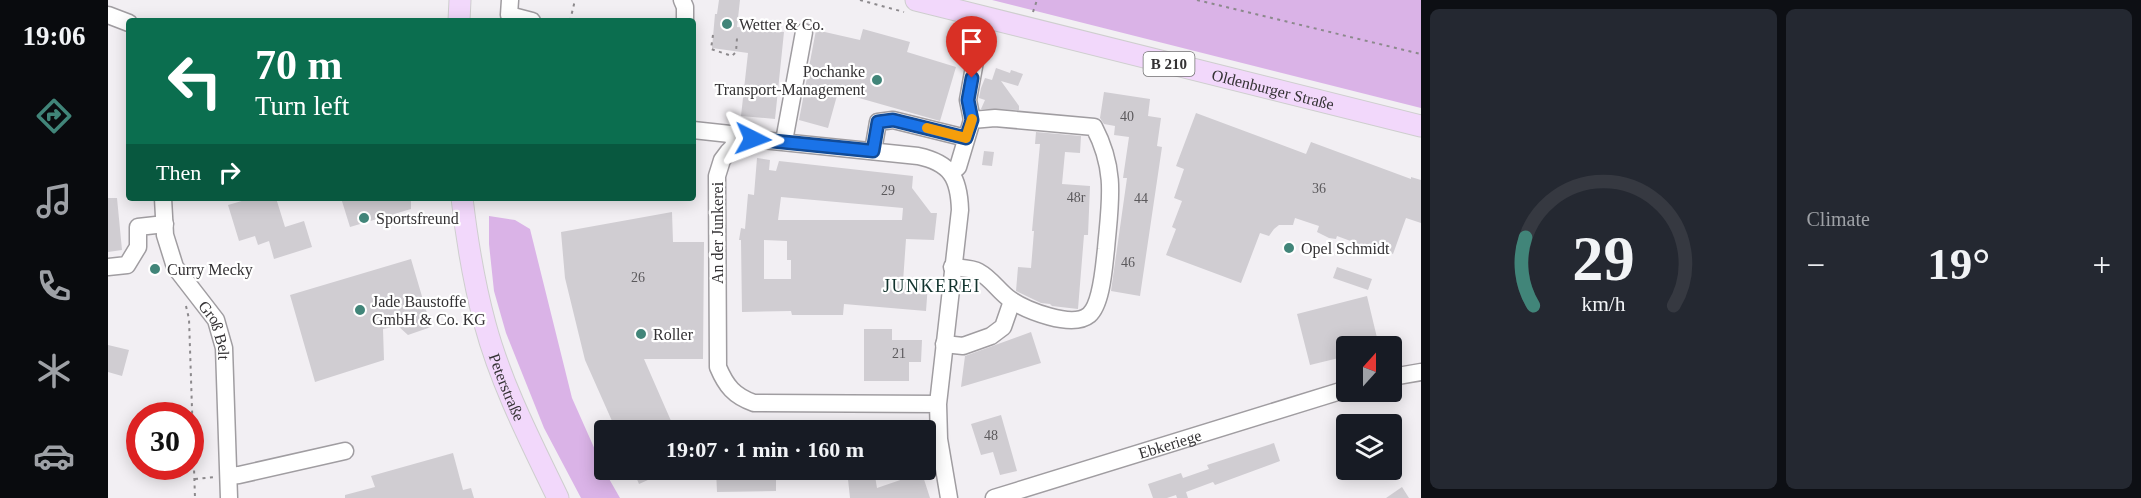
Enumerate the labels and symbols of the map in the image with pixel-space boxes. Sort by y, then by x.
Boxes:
place label: Wetter & Co. [739,16,824,33]
pin [946,16,997,78]
marker: Wetter & Co. [720,17,734,31]
road number: B 210 [1144,52,1194,76]
place label: Pochanke Transport-Management [715,63,866,99]
street label: Oldenburger Straße [1210,66,1336,113]
marker: Pochanke Transport-Management [870,73,884,87]
position arrow [721,107,785,171]
house number: 40 [1120,109,1134,124]
street label: An der Junkerei [709,181,726,284]
house number: 36 [1312,181,1326,196]
house number: 29 [881,183,895,198]
house number: 48r [1067,190,1086,205]
house number: 44 [1134,191,1148,206]
place label: Sportsfreund [376,210,459,228]
marker: Sportsfreund [357,211,371,225]
place label: Opel Schmidt [1301,240,1390,258]
marker: Opel Schmidt [1282,241,1296,255]
house number: 46 [1121,255,1135,270]
place label: Curry Mecky [167,261,253,279]
marker: Curry Mecky [148,262,162,276]
house number: 26 [631,270,645,285]
district label: JUNKEREI [883,276,981,296]
place label: Jade Baustoffe GmbH & Co. KG [372,293,486,328]
street label: Groß Belt [196,297,233,361]
marker: Jade Baustoffe GmbH & Co. KG [353,303,367,317]
place label: Roller [653,326,694,343]
marker: Roller [634,327,648,341]
north arrow [1336,336,1402,402]
house number: 21 [892,346,906,361]
street label: Peterstraße [486,351,528,423]
speed limit sign: 30 [126,402,204,480]
street label: Ebkeriege [1136,426,1203,461]
house number: 48 [984,428,998,443]

